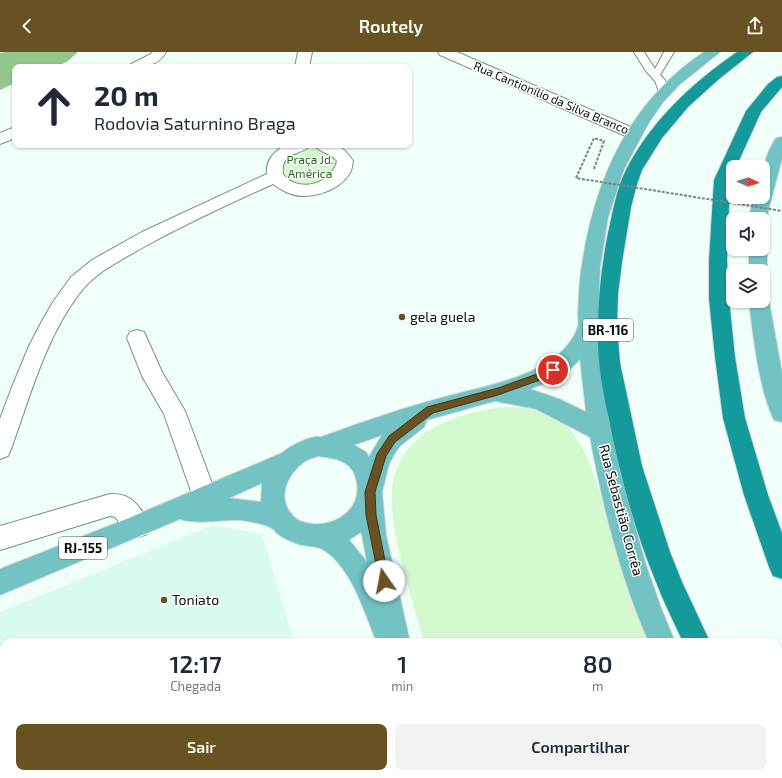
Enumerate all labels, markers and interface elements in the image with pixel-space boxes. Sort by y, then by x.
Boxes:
icon: back [16,15,38,37]
text: Routely [359,15,423,37]
icon: share [744,15,766,37]
street label: Rua Cantionílio da Silva Branco [472,58,631,136]
text: 20 m [94,78,159,112]
icon: ahead [28,80,80,132]
text: Rodovia Saturnino Braga [94,112,296,134]
park label: Praça Jd. América [286,152,334,180]
north arrow [726,160,770,204]
map controls [726,160,770,308]
button: sound [726,212,770,256]
button: layers [726,264,770,308]
place label: gela guela [410,308,475,325]
marker: gela guela [397,312,407,322]
road number: BR-116 [583,319,633,341]
pin [536,353,570,387]
icon: arrive [542,359,564,381]
street label: Rua Sebastião Corrêa [596,442,647,577]
road number: RJ-155 [59,537,107,559]
position arrow [363,560,405,602]
place label: Toniato [172,591,219,608]
marker: Toniato [159,595,169,605]
text: 12:17 [169,649,222,678]
text: 1 [397,649,407,678]
text: 80 [583,649,613,678]
text: Chegada [170,678,221,694]
text: min [391,678,413,694]
text: m [592,678,603,694]
button: Sair [16,724,387,770]
button: Compartilhar [395,724,766,770]

